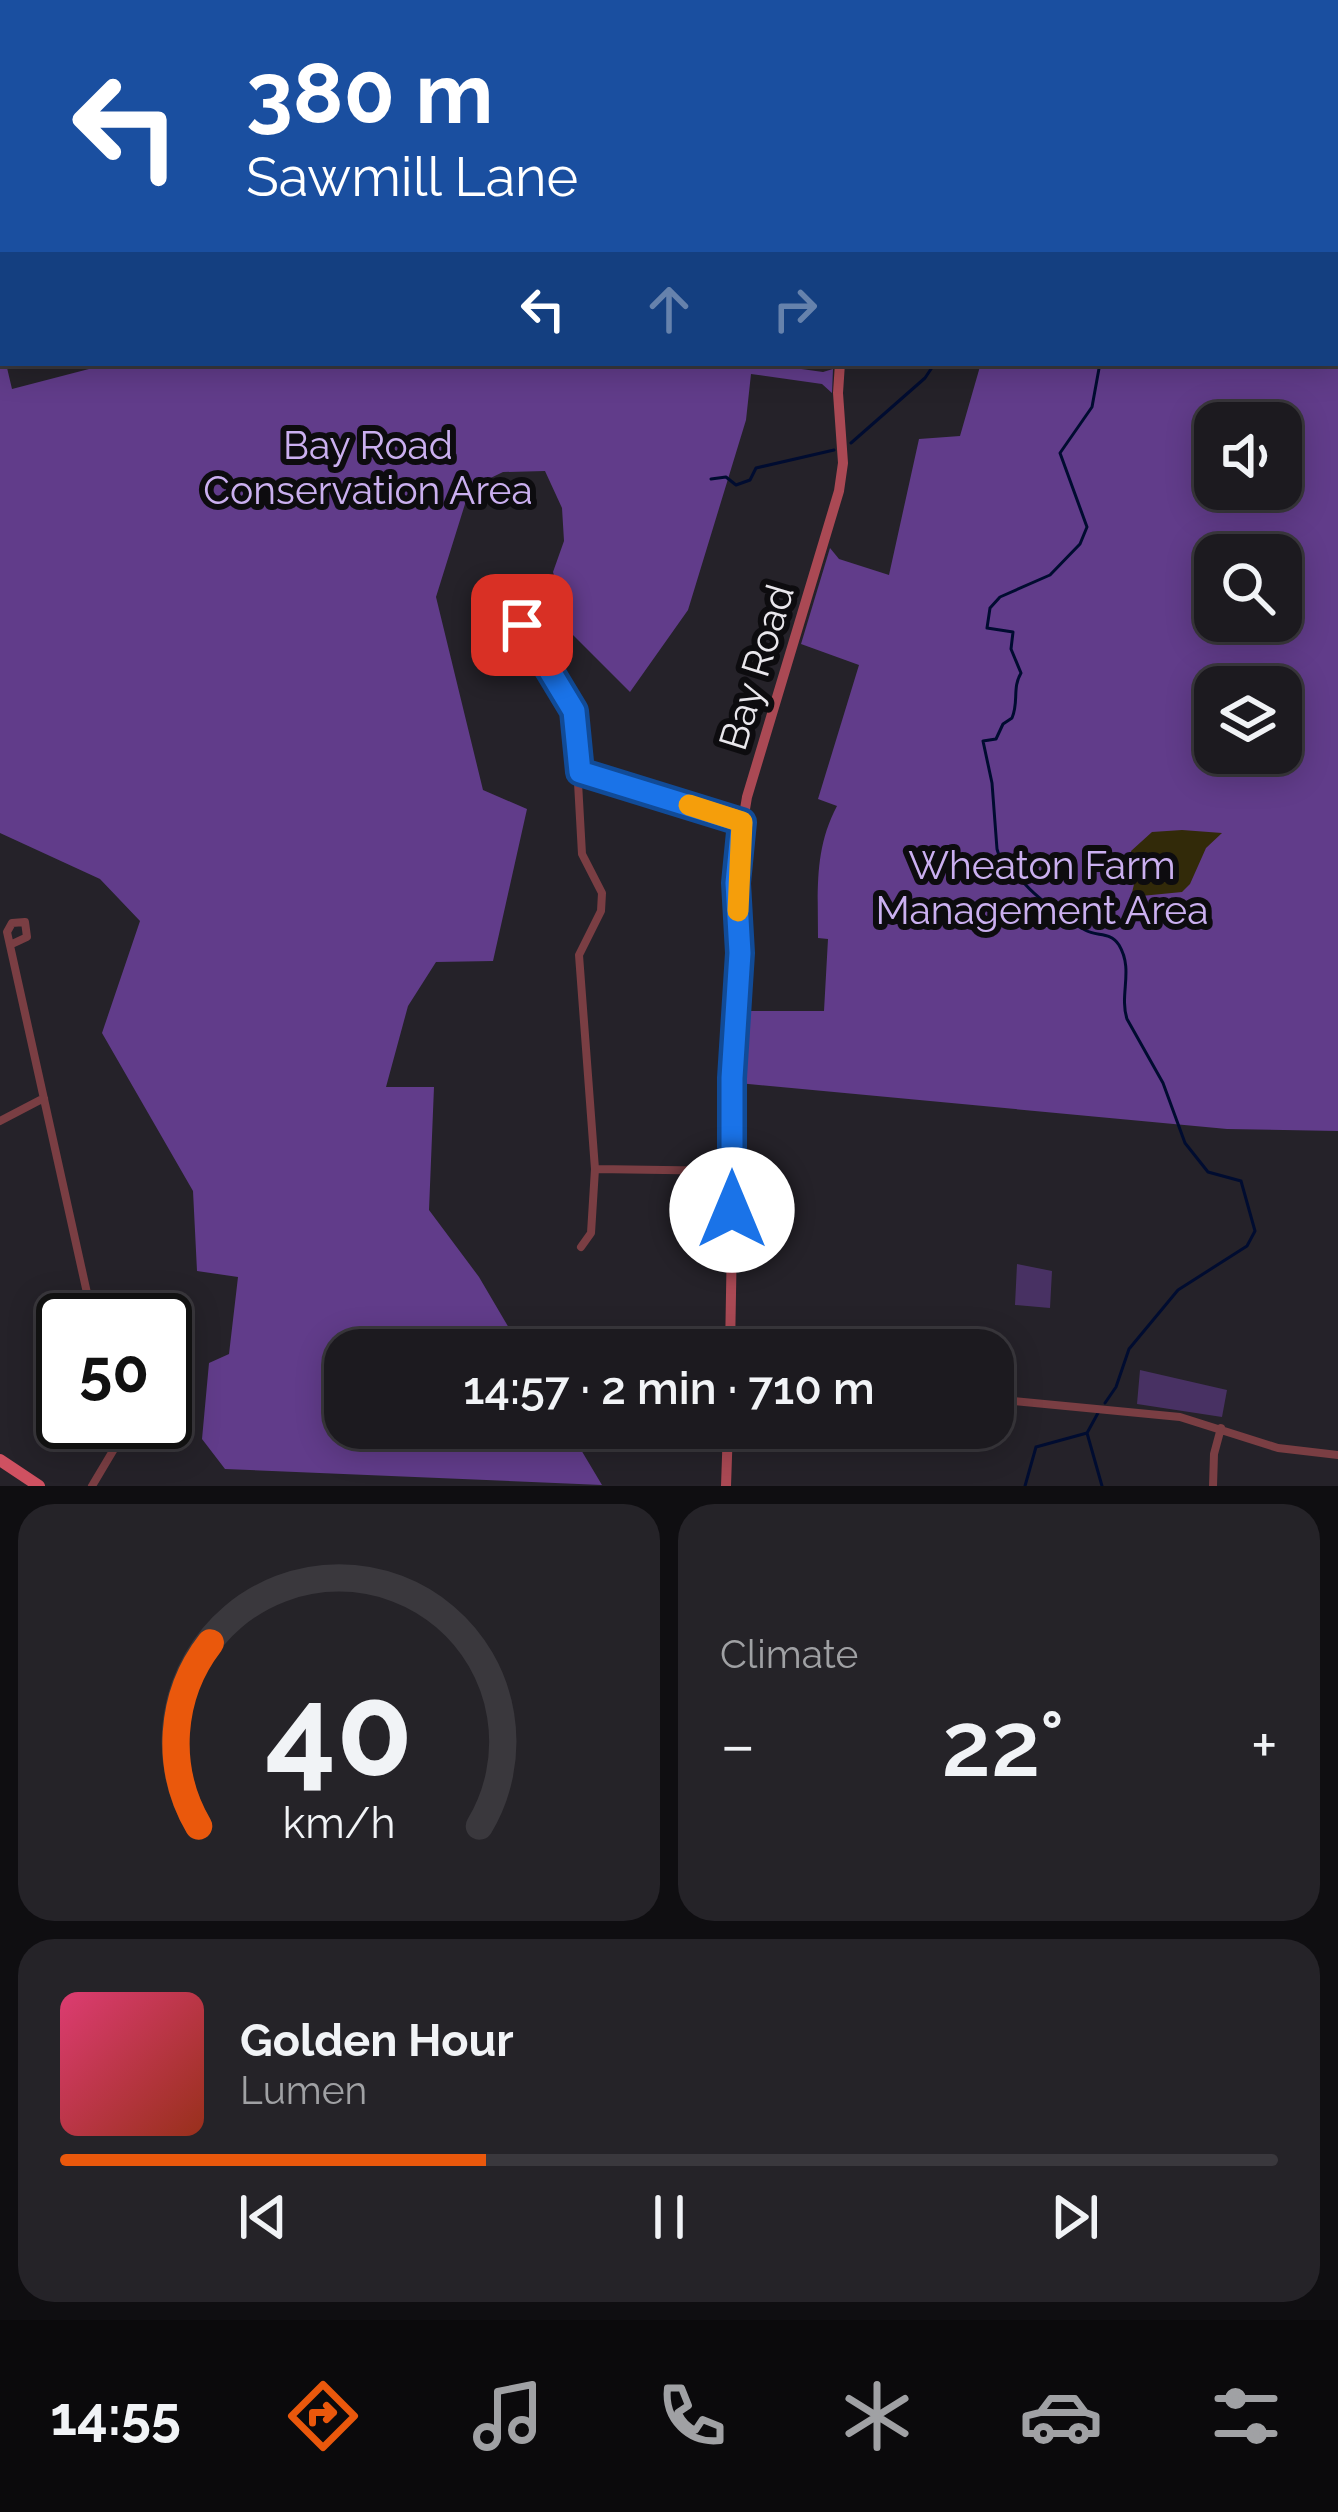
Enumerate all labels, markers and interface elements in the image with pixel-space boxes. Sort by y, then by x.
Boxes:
text: 380 m [246,44,494,143]
icon: left [48,48,204,204]
text: Sawmill Lane [246,145,578,209]
icon: left [510,276,576,342]
icon: ahead [636,276,702,342]
icon: right [762,276,828,342]
map controls [1194,402,1302,774]
button: sound [1194,402,1302,510]
park label: Bay Road Conservation Area [203,422,533,513]
button: search [1194,534,1302,642]
pin [471,574,573,676]
street label: Bay Road [709,579,803,755]
icon: arrive [489,592,555,658]
button: layers [1194,666,1302,774]
park label: Wheaton Farm Management Area [876,842,1208,933]
position arrow [669,1147,795,1273]
speed limit sign: 50 [36,1293,192,1449]
text: 14:57 · 2 min · 710 m [463,1362,875,1415]
text: Climate [720,1631,858,1677]
text: 40 [265,1658,413,1804]
text: 22° [942,1691,1065,1797]
text: − [720,1706,756,1783]
text: + [1251,1706,1278,1783]
text: km/h [282,1797,396,1847]
text: Golden Hour [240,2014,514,2067]
text: Lumen [240,2067,367,2113]
icon: previous [230,2184,296,2250]
icon: pause [636,2184,702,2250]
icon: next [1042,2184,1108,2250]
icon: directions [281,2374,365,2458]
icon: music [466,2374,550,2458]
icon: phone [650,2374,734,2458]
icon: climate [835,2374,919,2458]
icon: car [1019,2374,1103,2458]
icon: filters [1204,2374,1288,2458]
text: 14:55 [50,2384,181,2448]

